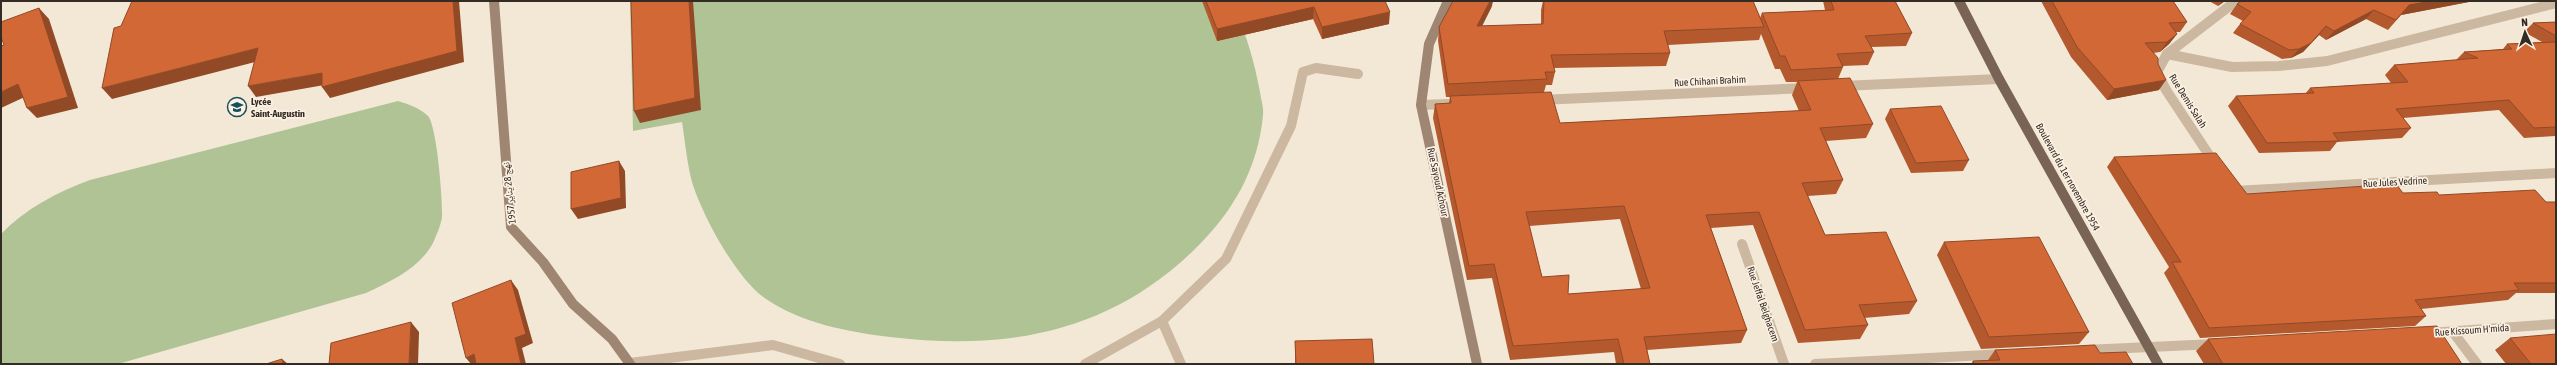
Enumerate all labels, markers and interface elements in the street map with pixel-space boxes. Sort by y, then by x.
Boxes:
north arrow [2505,12,2545,52]
text: N [2521,16,2528,28]
street label: Rue Demis Salah [2167,72,2209,130]
street label: Rue Chihani Brahim [1674,74,1746,88]
school or university icon: Lycée Saint-Augustin [226,96,248,118]
place label: Lycée Saint-Augustin [251,96,305,119]
street label: Boulevard du 1er novembre 1954 [2034,121,2102,233]
street label: Rue Sayoud Achour [1425,147,1451,218]
street label: نهج 28 يناير 1957 [500,161,519,224]
street label: Rue Jules Vedrine [2363,175,2428,189]
street label: Rue Jeffal Belghacem [1745,265,1781,343]
street label: Rue Kissoum H'mida [2434,322,2510,338]

